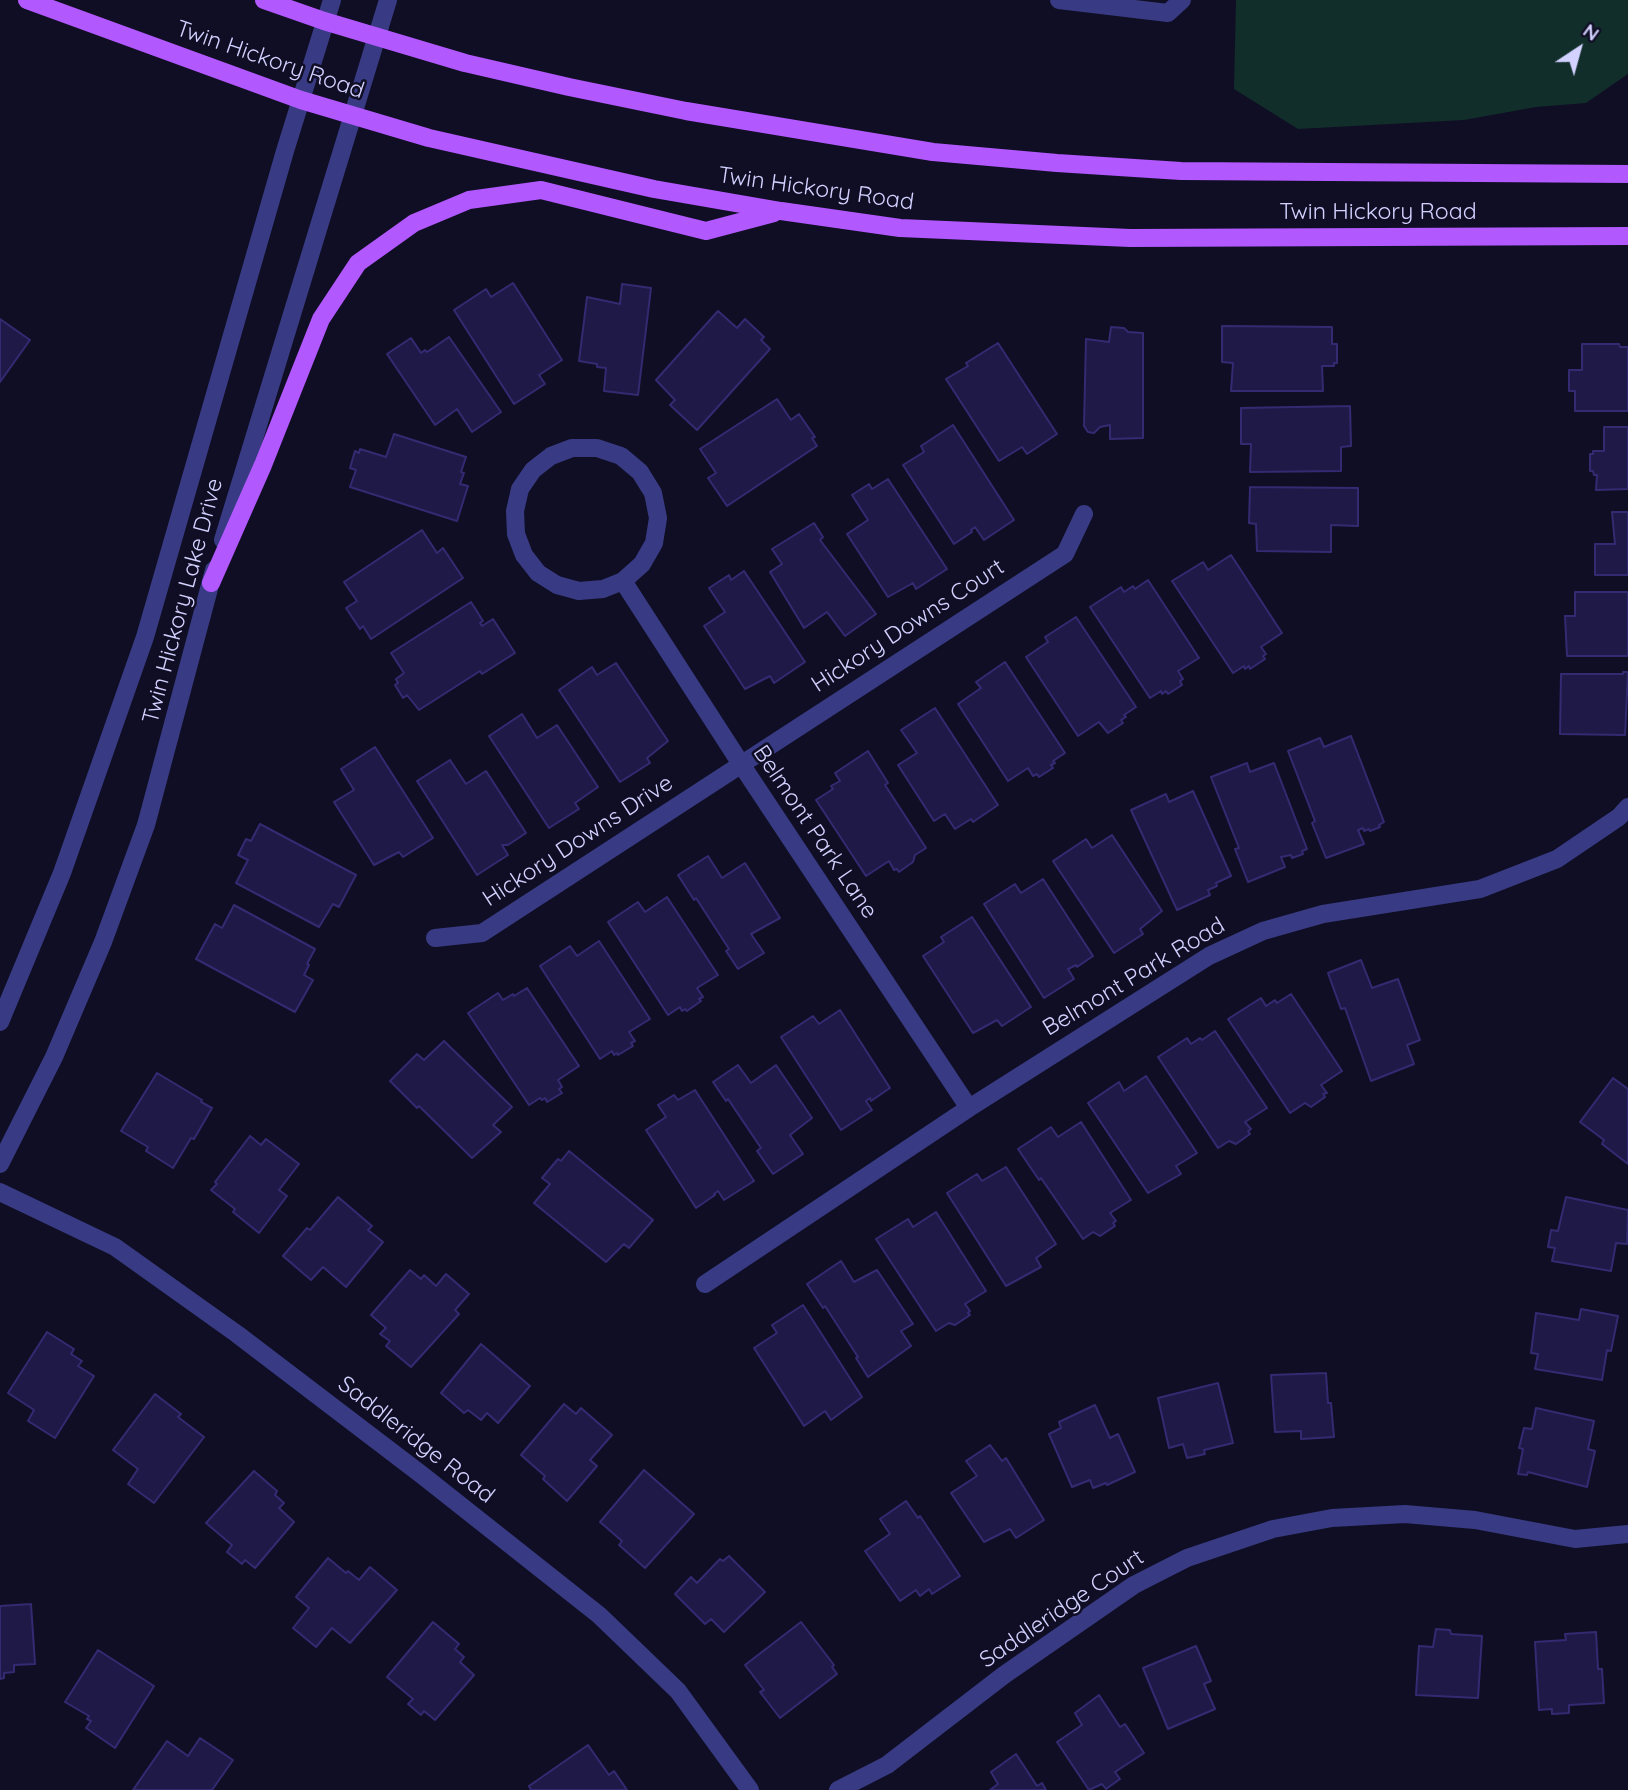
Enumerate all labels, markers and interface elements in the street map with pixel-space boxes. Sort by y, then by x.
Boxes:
north arrow [1544,14,1614,84]
street label: Twin Hickory Road [172,15,368,105]
text: N [1579,18,1604,46]
street label: Twin Hickory Road [716,162,916,216]
street label: Twin Hickory Road [1279,198,1477,226]
street label: Twin Hickory Lake Drive [137,475,229,727]
street label: Hickory Downs Court [806,553,1010,699]
street label: Belmont Park Lane [747,740,883,924]
street label: Hickory Downs Drive [478,769,678,913]
street label: Belmont Park Road [1038,912,1230,1042]
street label: Saddleridge Road [332,1370,500,1510]
street label: Saddleridge Court [975,1544,1149,1674]

